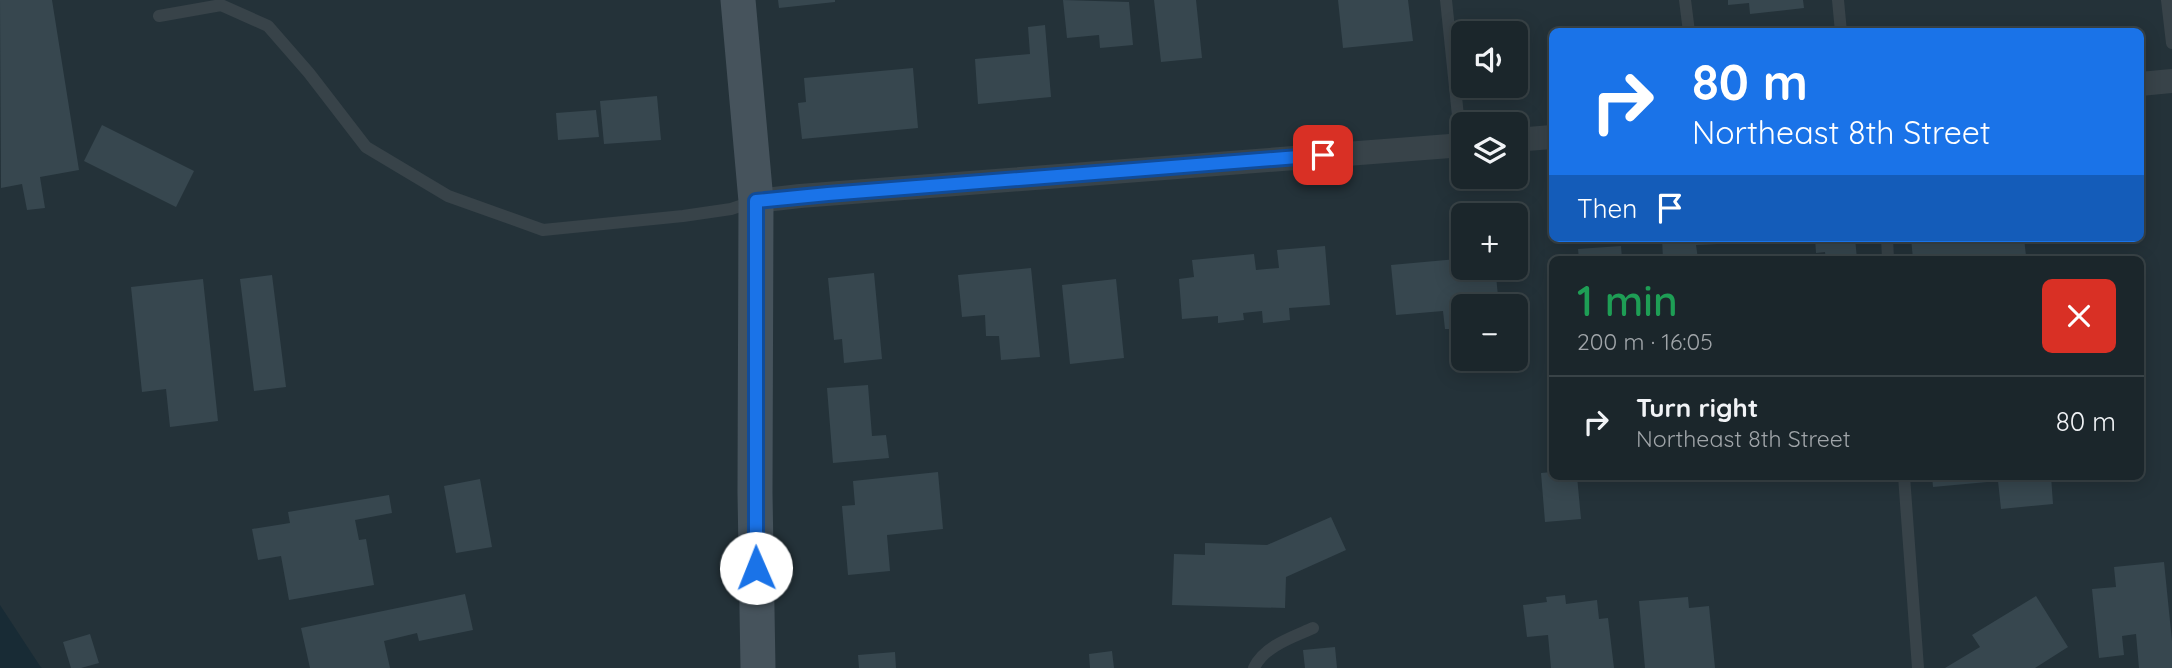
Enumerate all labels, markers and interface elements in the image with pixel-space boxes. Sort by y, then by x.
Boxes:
map controls [1451,21,1528,371]
button: sound [1451,21,1528,98]
text: 80 m [1692,51,1808,112]
icon: right [1577,56,1668,147]
button: layers [1451,112,1528,189]
text: Northeast 8th Street [1692,112,1991,152]
pin [1293,125,1353,185]
icon: arrive [1304,136,1342,174]
icon: arrive [1651,189,1689,227]
text: Then [1577,192,1637,225]
button: + [1451,203,1528,280]
text: 1 min [1577,274,1678,327]
button: close [2042,279,2116,353]
button: − [1451,294,1528,371]
text: 200 m · 16:05 [1577,327,1713,356]
text: Turn right [1636,391,1758,424]
icon: right [1577,403,1615,441]
text: 80 m [2056,405,2116,438]
text: Northeast 8th Street [1636,424,1851,453]
position arrow [719,531,793,605]

